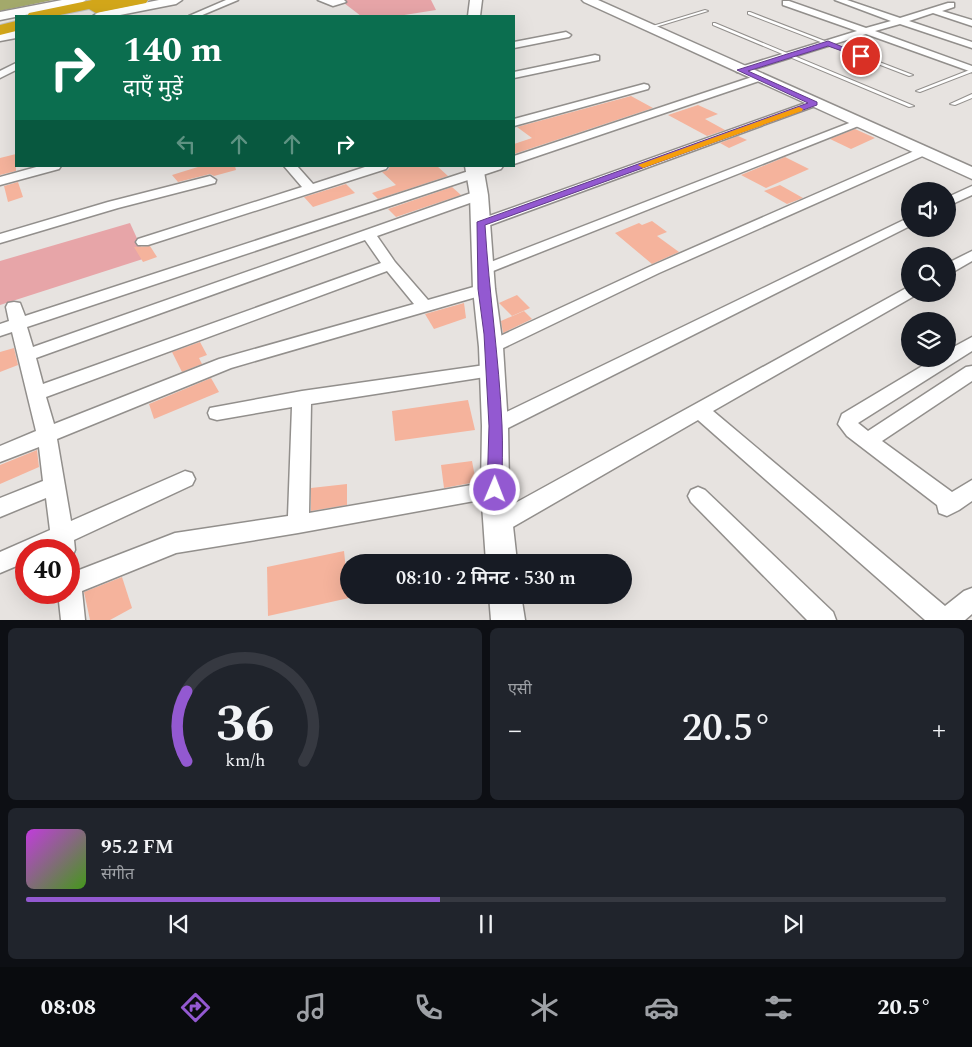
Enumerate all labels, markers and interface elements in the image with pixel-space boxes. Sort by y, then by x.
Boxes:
text: 140 m [123,24,222,77]
icon: right [40,35,105,100]
pin [840,35,882,77]
icon: arrive [847,42,875,70]
text: दाएँ मुड़ें [123,72,183,105]
icon: left [172,130,200,158]
icon: ahead [225,130,253,158]
icon: ahead [278,130,306,158]
icon: right [331,130,359,158]
map controls [901,182,956,367]
button: sound [901,182,956,237]
button: search [901,247,956,302]
button: layers [901,312,956,367]
position arrow [468,463,520,515]
speed limit sign: 40 [15,539,80,604]
text: 08:10 · 2 मिनट · 530 m [396,564,576,593]
text: एसी [508,677,532,701]
text: 36 [216,685,274,764]
text: 20.5° [682,700,772,758]
text: − [508,709,522,752]
text: + [932,709,946,752]
text: km/h [225,747,265,774]
text: 95.2 FM [101,833,174,862]
text: संगीत [101,862,134,886]
icon: previous [165,910,193,938]
icon: pause [472,910,500,938]
icon: next [779,910,807,938]
icon: directions [178,990,213,1025]
icon: music [294,990,329,1025]
icon: phone [411,990,446,1025]
icon: climate [527,990,562,1025]
icon: car [644,990,679,1025]
icon: filters [761,990,796,1025]
text: 08:08 [41,991,96,1024]
text: 20.5° [877,991,931,1024]

